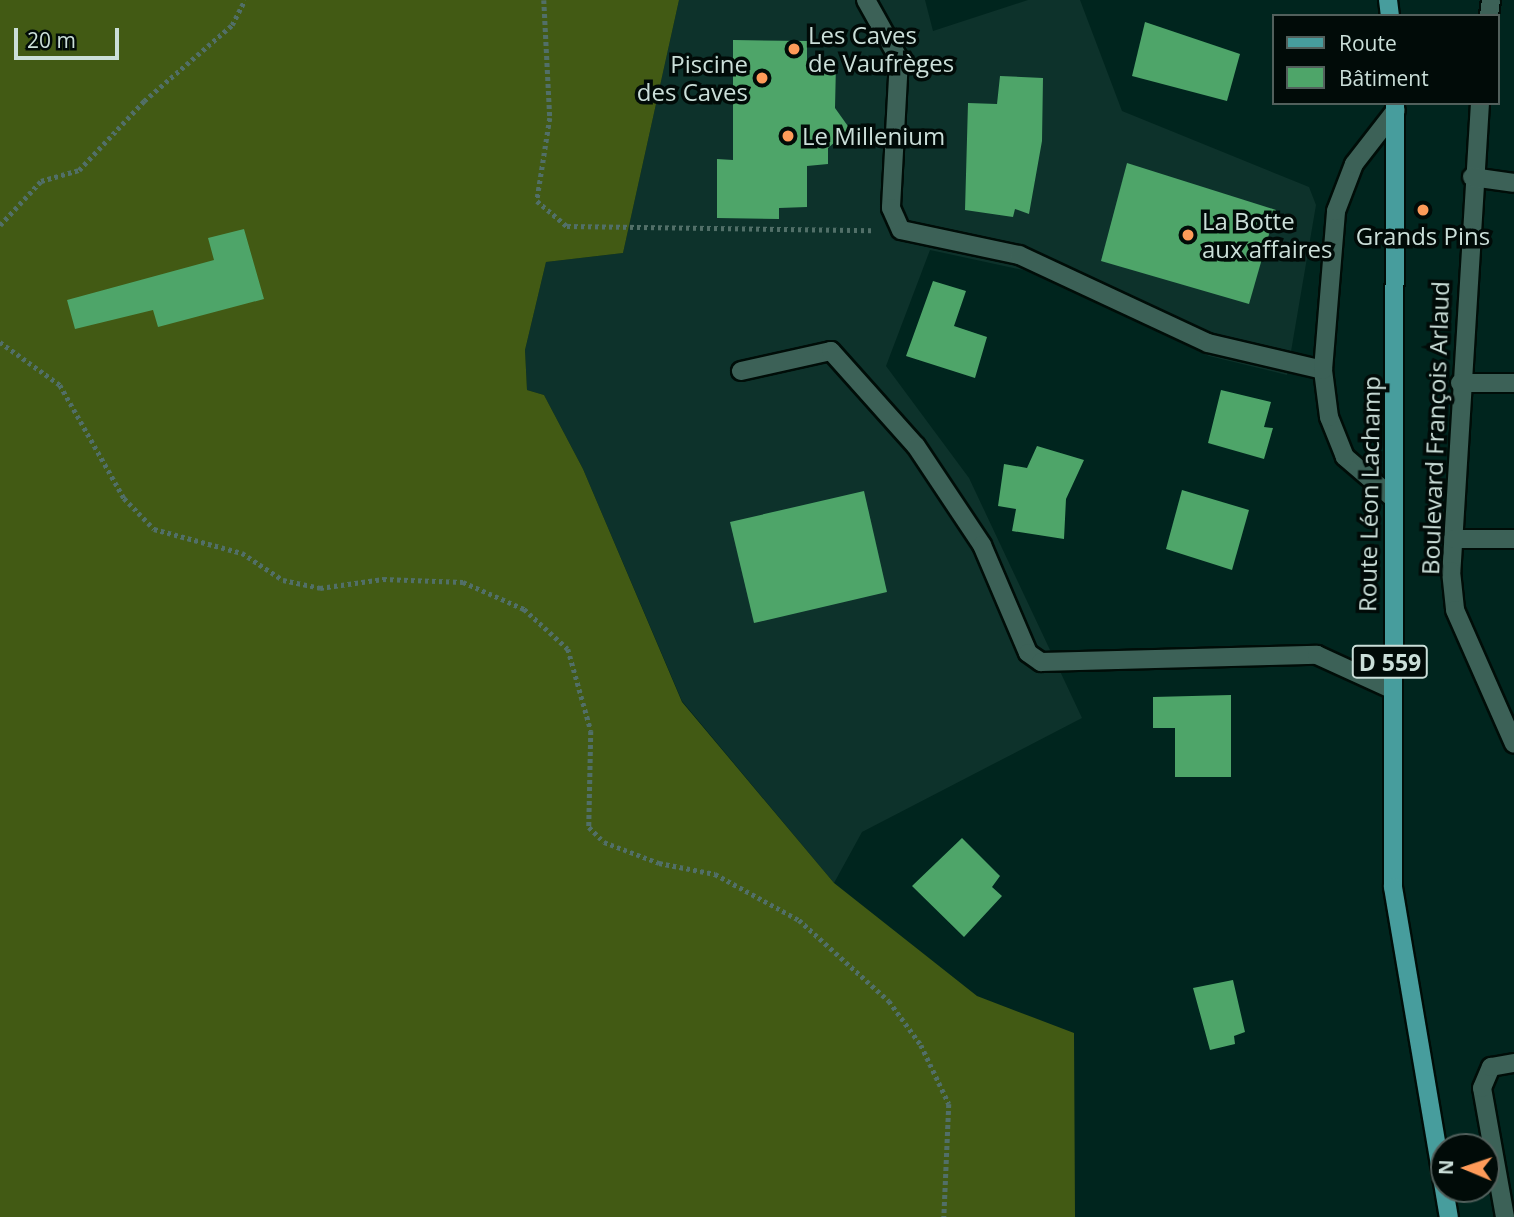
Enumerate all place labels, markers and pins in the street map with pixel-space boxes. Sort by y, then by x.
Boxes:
place label: Les Caves de Vaufrèges [808,21,954,77]
marker: Les Caves de Vaufrèges [786,41,802,57]
place label: Piscine des Caves [637,50,748,106]
marker: Piscine des Caves [754,70,770,86]
place label: Le Millenium [802,122,945,150]
marker: Le Millenium [780,128,796,144]
marker: Grands Pins [1415,202,1431,218]
place label: La Botte aux affaires [1202,207,1332,263]
place label: Grands Pins [1356,222,1490,250]
marker: La Botte aux affaires [1180,227,1196,243]

